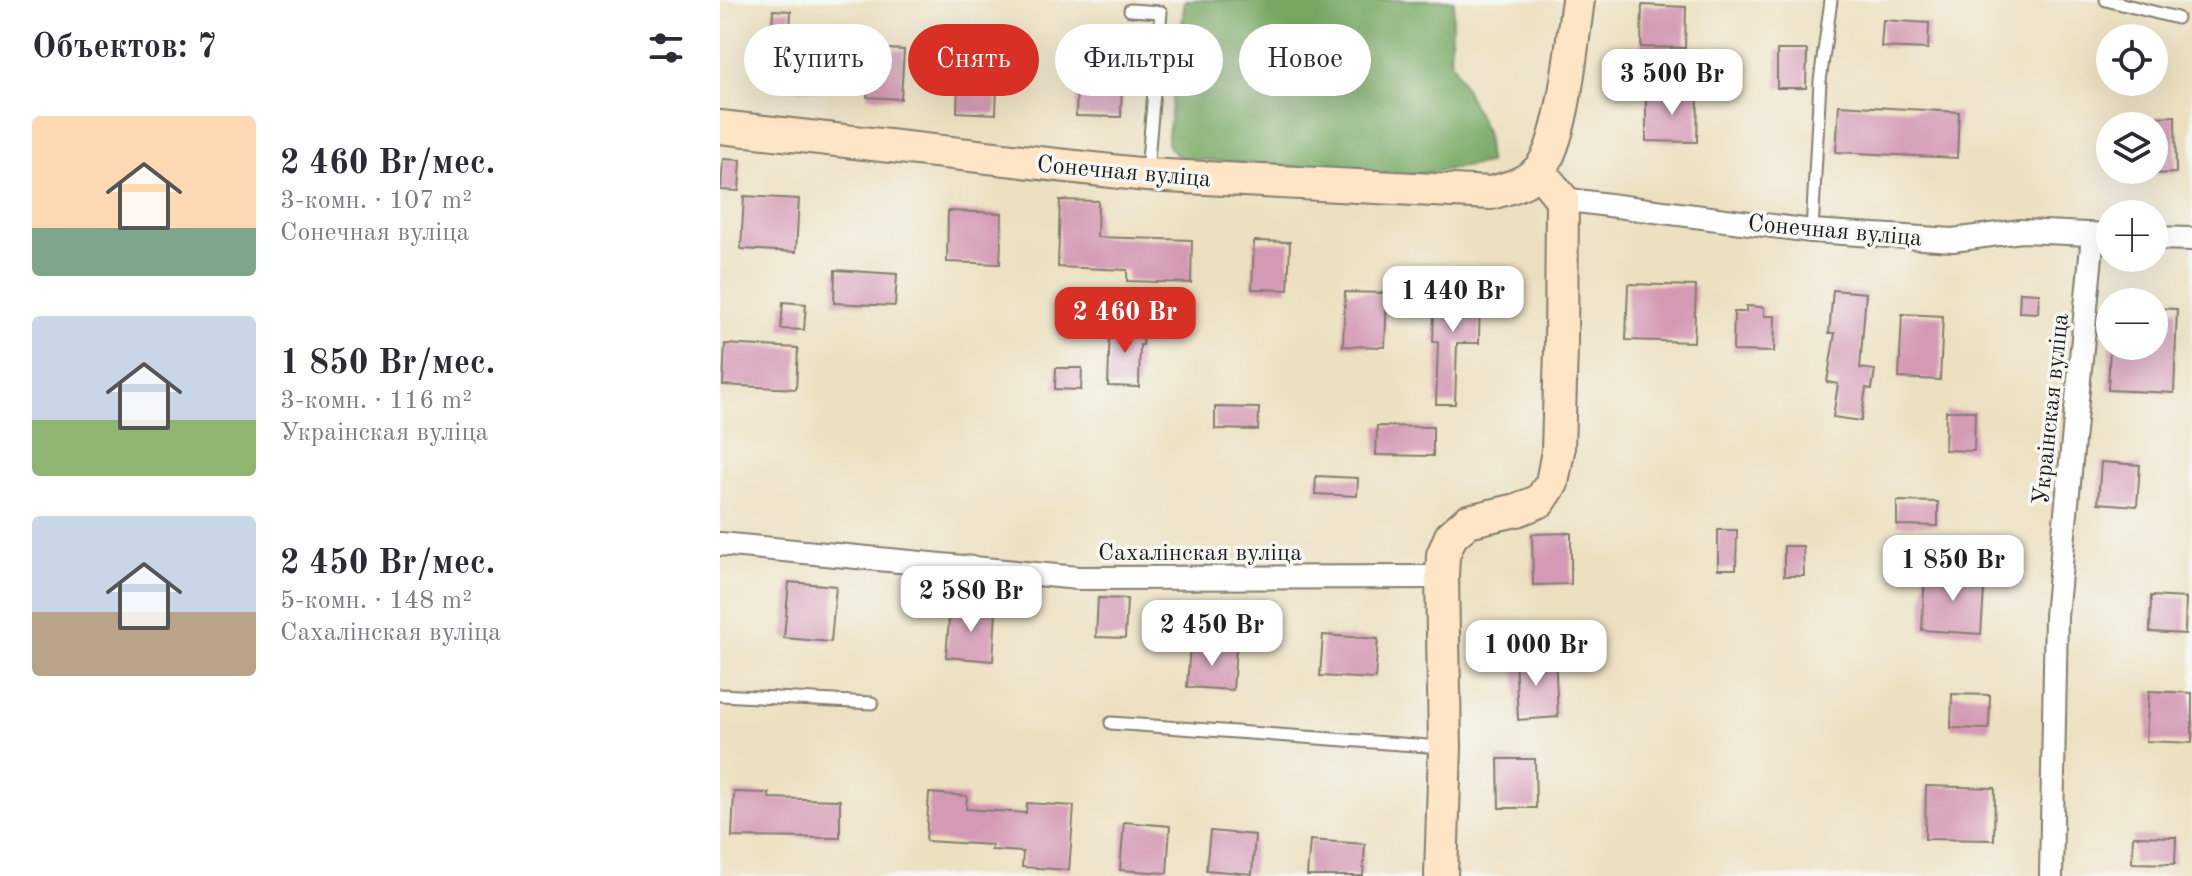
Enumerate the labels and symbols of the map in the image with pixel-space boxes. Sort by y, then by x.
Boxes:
pin: 3 500 Br [1589,49,1755,117]
street label: Сонечная вуліца [1036,153,1212,193]
street label: Сонечная вуліца [1747,212,1923,252]
pin: 1 440 Br [1370,266,1536,334]
pin: 2 460 Br [1042,287,1208,355]
street label: Украінская вуліца [2030,312,2074,506]
pin: 1 850 Br [1870,535,2036,603]
street label: Сахалінская вуліца [1098,542,1302,566]
pin: 2 580 Br [888,566,1054,634]
pin: 2 450 Br [1129,600,1295,668]
pin: 1 000 Br [1453,620,1619,688]

